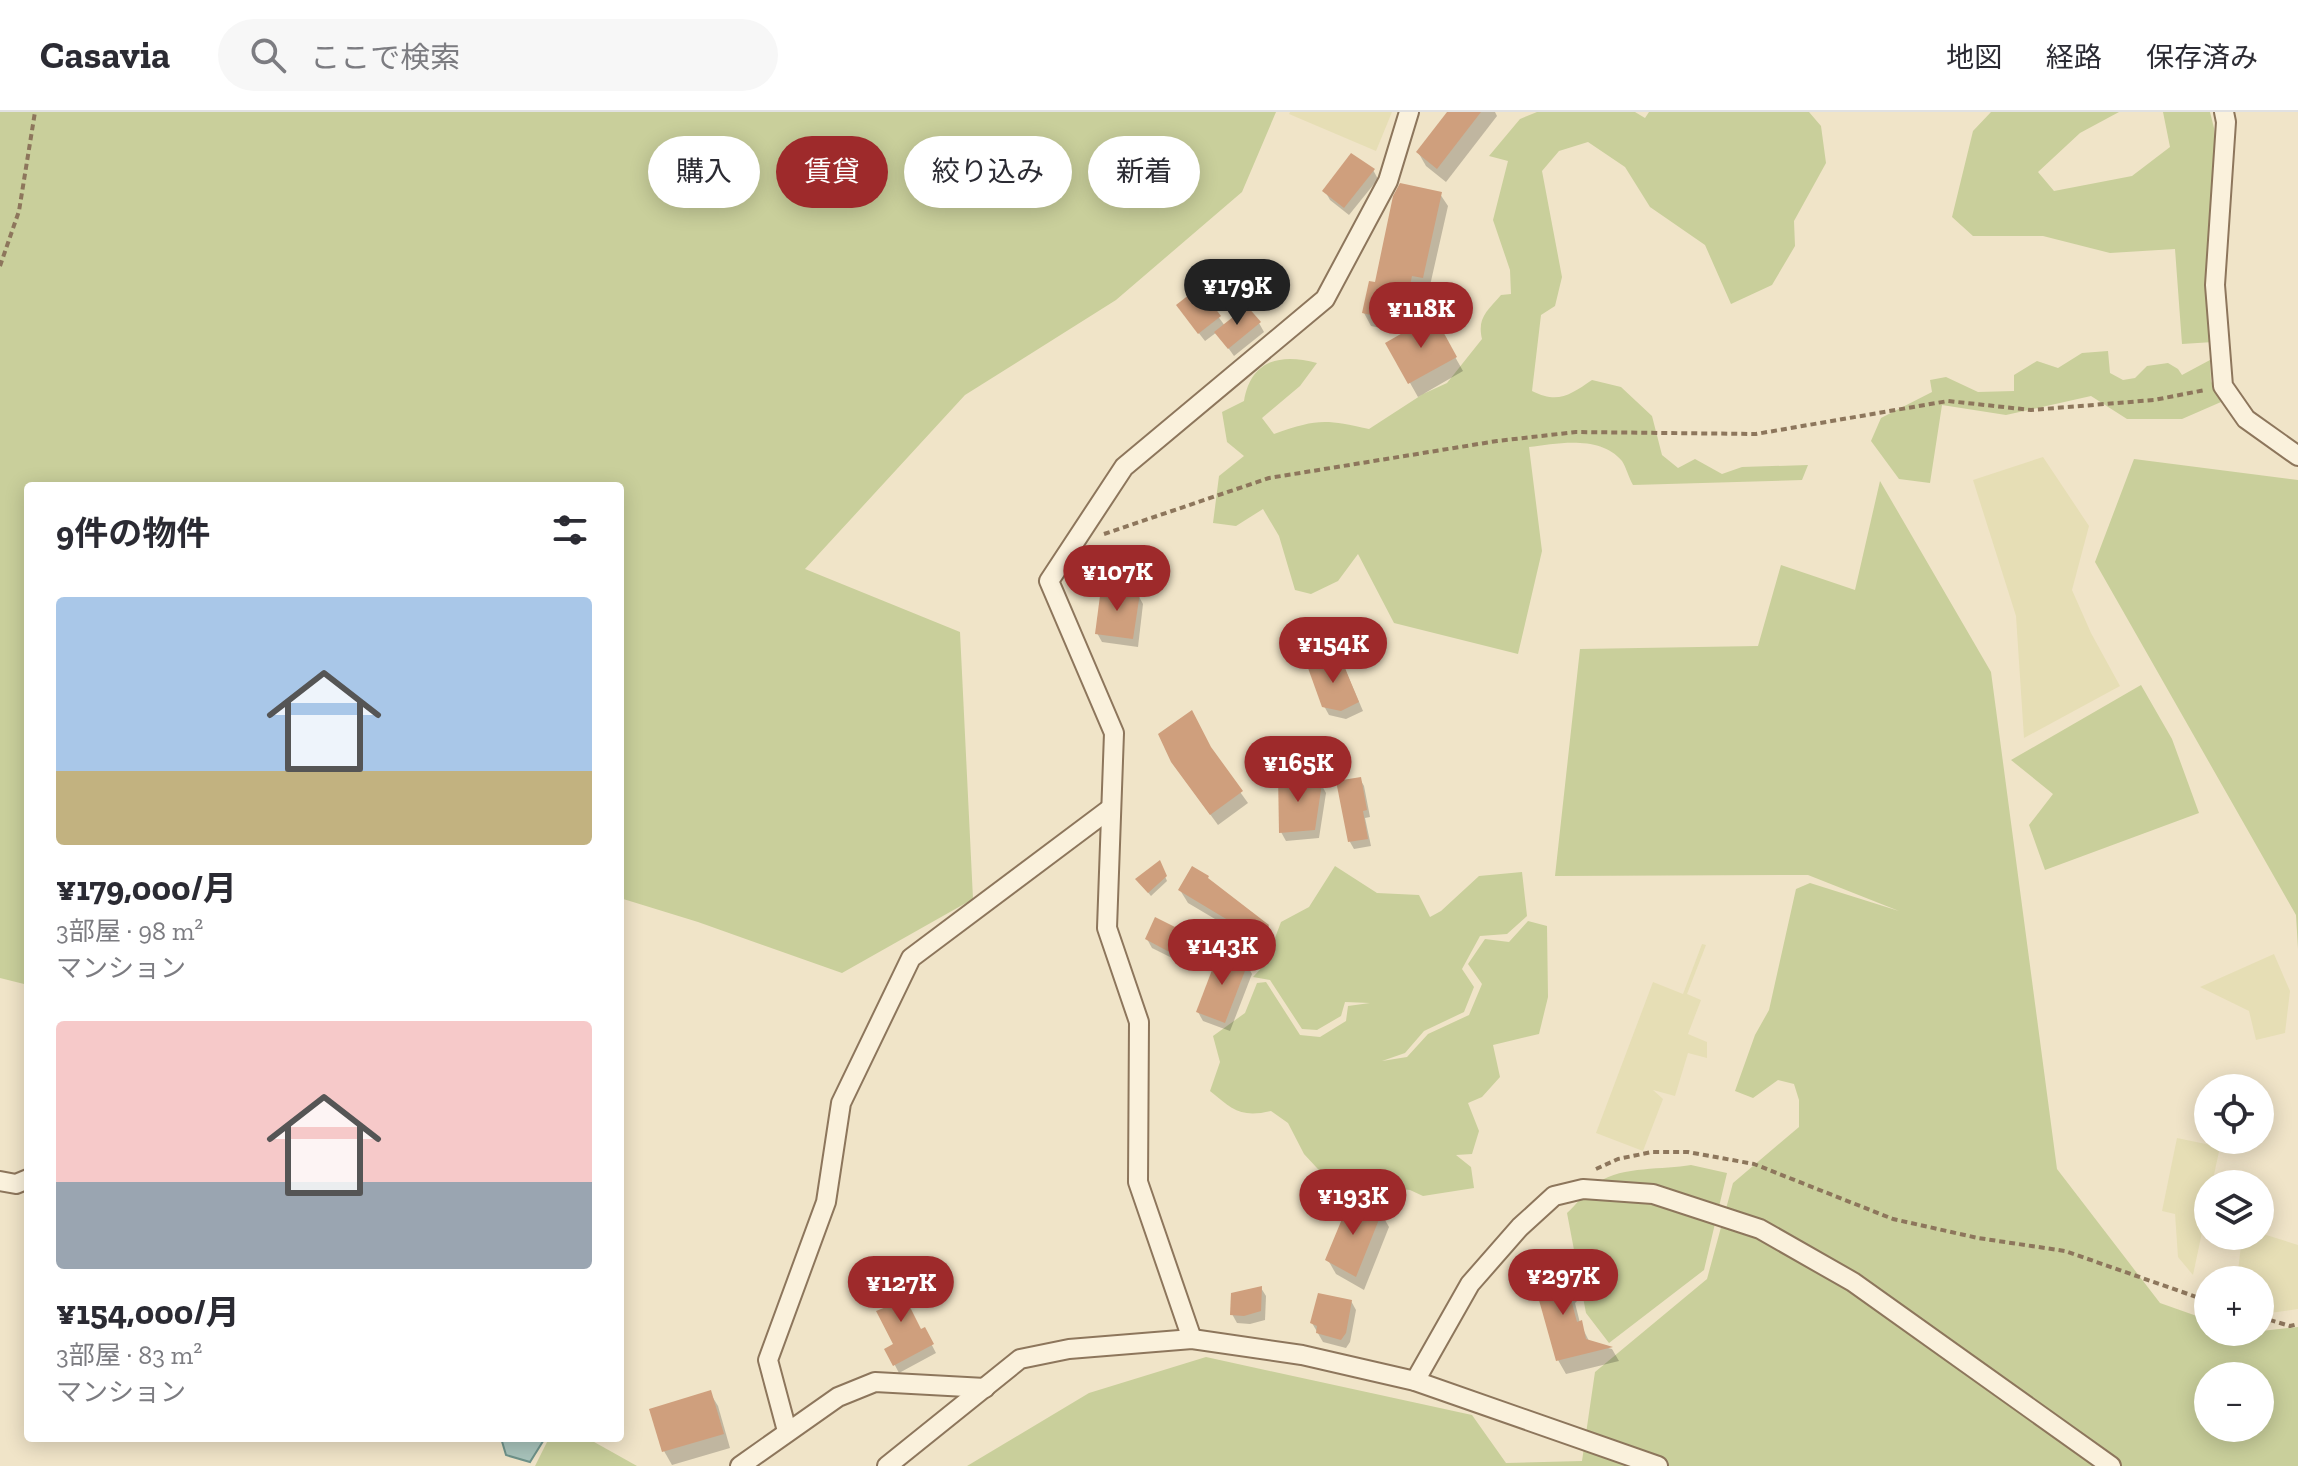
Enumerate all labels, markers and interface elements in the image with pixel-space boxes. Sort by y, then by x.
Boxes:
search box [218,19,778,91]
text: Casavia [40,32,170,78]
icon: search [246,33,290,77]
text: ここで検索 [310,40,460,76]
text: 地図 [1946,41,2002,74]
text: 経路 [2046,41,2102,74]
text: 保存済み [2146,41,2258,74]
chip: 購入 [648,136,760,208]
chip: 賃貸 [776,136,888,208]
chip: 絞り込み [904,136,1072,208]
chip: 新着 [1088,136,1200,208]
pin: ¥179K [1181,259,1293,327]
text: ¥179K [1202,269,1272,301]
pin: ¥118K [1365,282,1477,350]
text: ¥118K [1387,292,1455,324]
icon: filters [548,508,592,552]
text: 9件の物件 [56,513,210,554]
pin: ¥107K [1061,545,1173,613]
text: ¥107K [1081,555,1153,587]
pin: ¥154K [1277,617,1389,685]
text: ¥154K [1297,627,1369,659]
icon: home [252,649,396,793]
pin: ¥165K [1242,736,1354,804]
text: ¥165K [1262,746,1334,778]
text: ¥179,000/月 [56,868,237,909]
text: 3部屋 · 98 m² [56,915,203,947]
pin: ¥143K [1166,919,1278,987]
text: ¥143K [1186,929,1258,961]
text: マンション [56,952,186,984]
icon: home [252,1073,396,1217]
map controls [2194,1074,2274,1442]
button: locate [2194,1074,2274,1154]
pin: ¥193K [1297,1169,1409,1237]
button: layers [2194,1170,2274,1250]
text: ¥193K [1317,1179,1389,1211]
pin: ¥297K [1507,1249,1619,1317]
pin: ¥127K [845,1256,957,1324]
text: ¥297K [1526,1259,1600,1291]
text: ¥127K [866,1266,936,1298]
button: + [2194,1266,2274,1346]
text: ¥154,000/月 [56,1292,240,1333]
text: 3部屋 · 83 m² [56,1339,202,1371]
button: − [2194,1362,2274,1442]
text: マンション [56,1376,186,1408]

